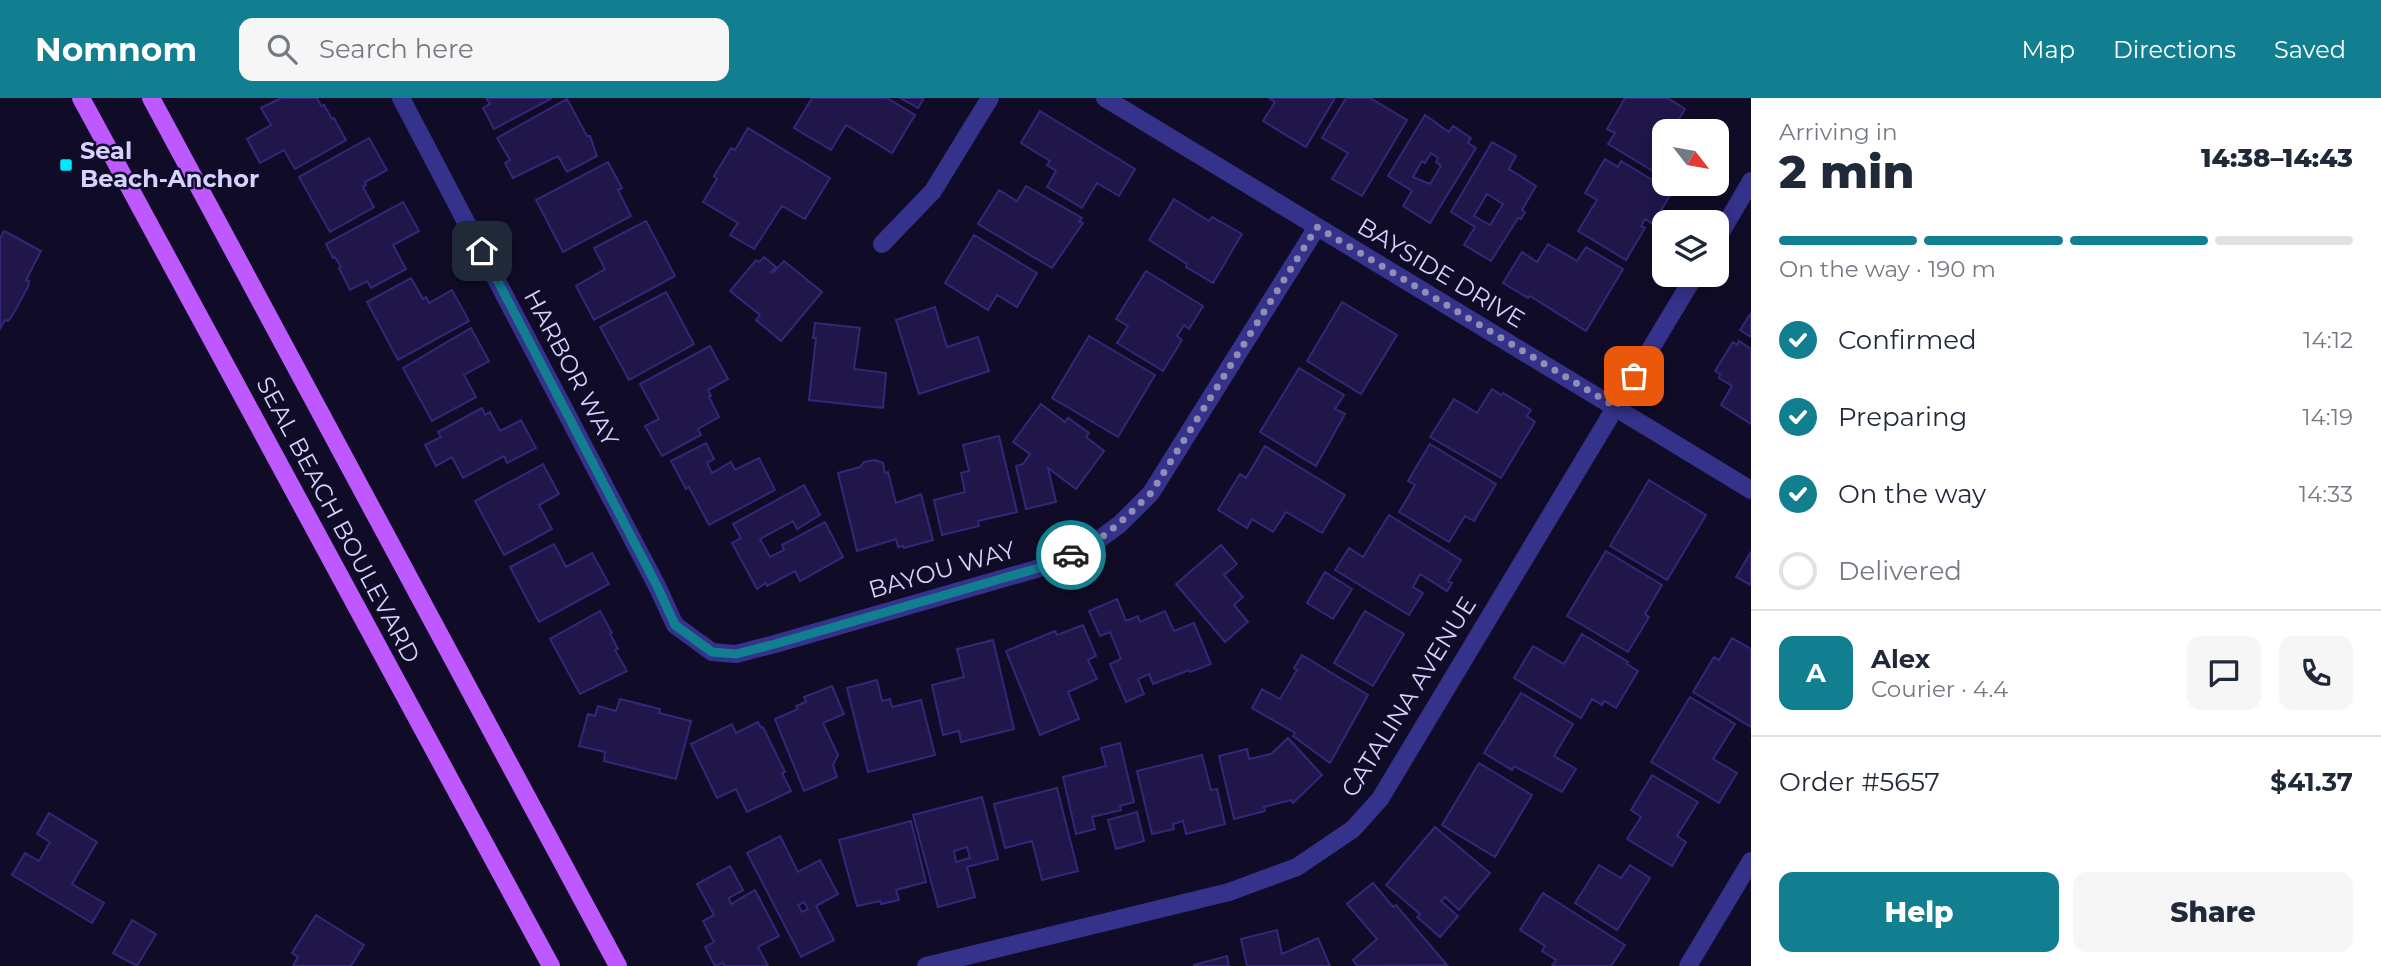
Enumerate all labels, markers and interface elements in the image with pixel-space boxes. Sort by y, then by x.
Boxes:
search box [239,18,729,81]
text: Nomnom [35,29,197,69]
icon: search [263,30,301,68]
text: Search here [319,33,474,65]
text: Map [2022,35,2075,64]
text: Directions [2113,35,2236,64]
text: Saved [2274,35,2346,64]
text: Arriving in [1779,118,1898,146]
north arrow [1652,119,1729,196]
map controls [1652,119,1729,287]
place label: Seal Beach-Anchor [80,136,259,193]
text: 14:38–14:43 [2201,142,2353,174]
text: 2 min [1779,143,1914,200]
marker: Seal Beach-Anchor [58,157,74,173]
button: layers [1652,210,1729,287]
street label: BAYSIDE DRIVE [1353,211,1530,334]
pin [452,221,512,281]
icon: home [463,232,501,270]
text: On the way · 190 m [1779,255,1996,283]
street label: HARBOR WAY [518,285,625,452]
icon: check [1779,321,1817,359]
text: Confirmed [1838,324,1977,356]
text: 14:12 [2303,326,2353,354]
pin [1604,346,1664,406]
icon: bag [1615,357,1653,395]
street label: SEAL BEACH BOULEVARD [251,372,426,668]
icon: check [1779,398,1817,436]
text: Preparing [1838,401,1967,433]
text: 14:19 [2302,403,2353,431]
icon: check [1779,475,1817,513]
text: On the way [1838,478,1986,510]
text: 14:33 [2299,480,2353,508]
courier [1036,520,1106,590]
street label: BAYOU WAY [865,535,1019,604]
icon: car [1052,536,1090,574]
text: Delivered [1838,555,1962,587]
street label: CATALINA AVENUE [1335,591,1482,802]
button: chat [2187,636,2261,710]
button: phone [2279,636,2353,710]
text: Alex [1871,643,1930,675]
text: A [1806,657,1826,689]
text: Courier · 4.4 [1871,675,2008,703]
text: Order #5657 [1779,766,1940,798]
text: $41.37 [2270,766,2353,798]
button: Help [1779,872,2059,952]
button: Share [2073,872,2353,952]

